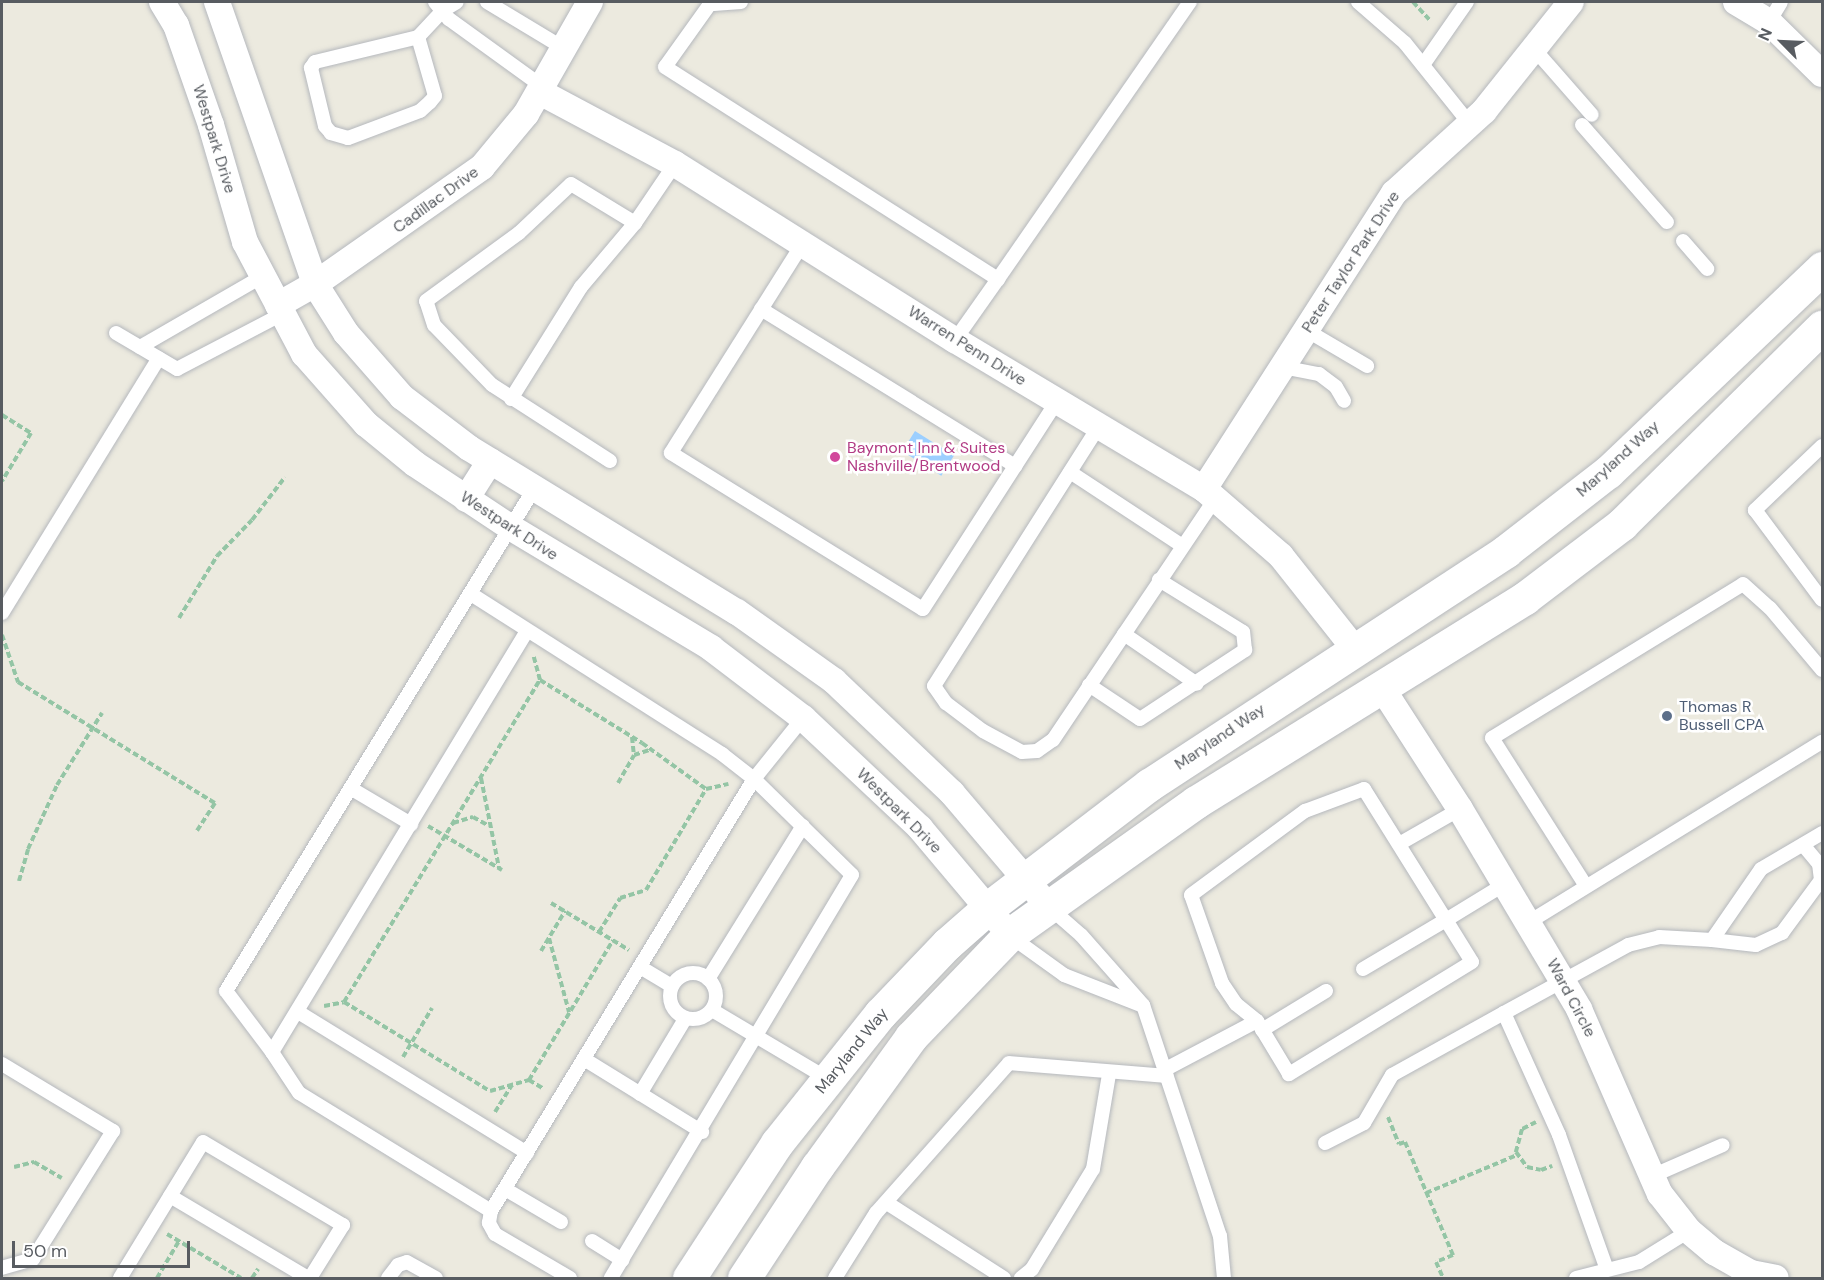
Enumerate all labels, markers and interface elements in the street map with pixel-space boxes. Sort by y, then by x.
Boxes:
north arrow [1752,12,1812,72]
text: N [1753,25,1777,44]
street label: Westpark Drive [188,82,240,196]
street label: Cadillac Drive [389,162,483,238]
street label: Peter Taylor Park Drive [1298,188,1404,336]
street label: Warren Penn Drive [904,302,1030,390]
street label: Maryland Way [1573,417,1663,501]
place label: Baymont Inn & Suites Nashville/Brentwood [847,438,1005,476]
marker: Baymont Inn & Suites Nashville/Brentwood [828,450,842,464]
street label: Westpark Drive [457,487,561,565]
place label: Thomas R Bussell CPA [1679,697,1764,735]
street label: Maryland Way [1171,700,1269,774]
marker: Thomas R Bussell CPA [1660,709,1674,723]
street label: Westpark Drive [852,764,946,858]
street label: Ward Circle [1542,956,1600,1040]
street label: Maryland Way [812,1004,892,1098]
scale bar [15,1229,194,1267]
text: 50 m [23,1239,67,1263]

